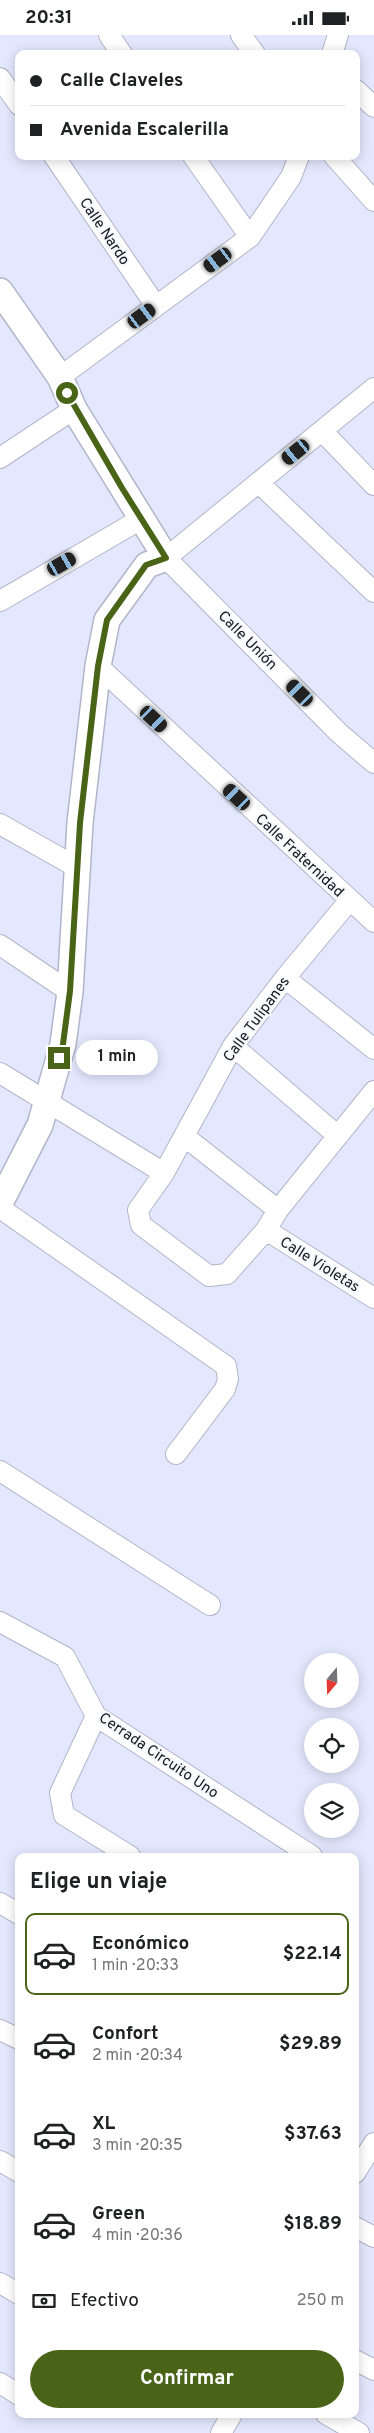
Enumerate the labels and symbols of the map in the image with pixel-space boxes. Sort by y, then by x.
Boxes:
street label: Calle Nardo [74,194,133,269]
car [201,245,234,275]
car [125,301,158,331]
route start [56,382,78,404]
car [279,437,312,467]
car [45,550,78,578]
street label: Calle Unión [213,607,281,675]
car [284,677,315,709]
car [137,703,170,735]
car [220,781,253,813]
street label: Calle Fraternidad [251,810,347,902]
street label: Calle Tulipanes [220,973,295,1066]
callout: 1 min [76,1041,159,1075]
route end [48,1047,70,1069]
street label: Calle Violetas [276,1233,363,1297]
north arrow [304,1653,359,1707]
street label: Cerrada Circuito Uno [95,1709,222,1803]

